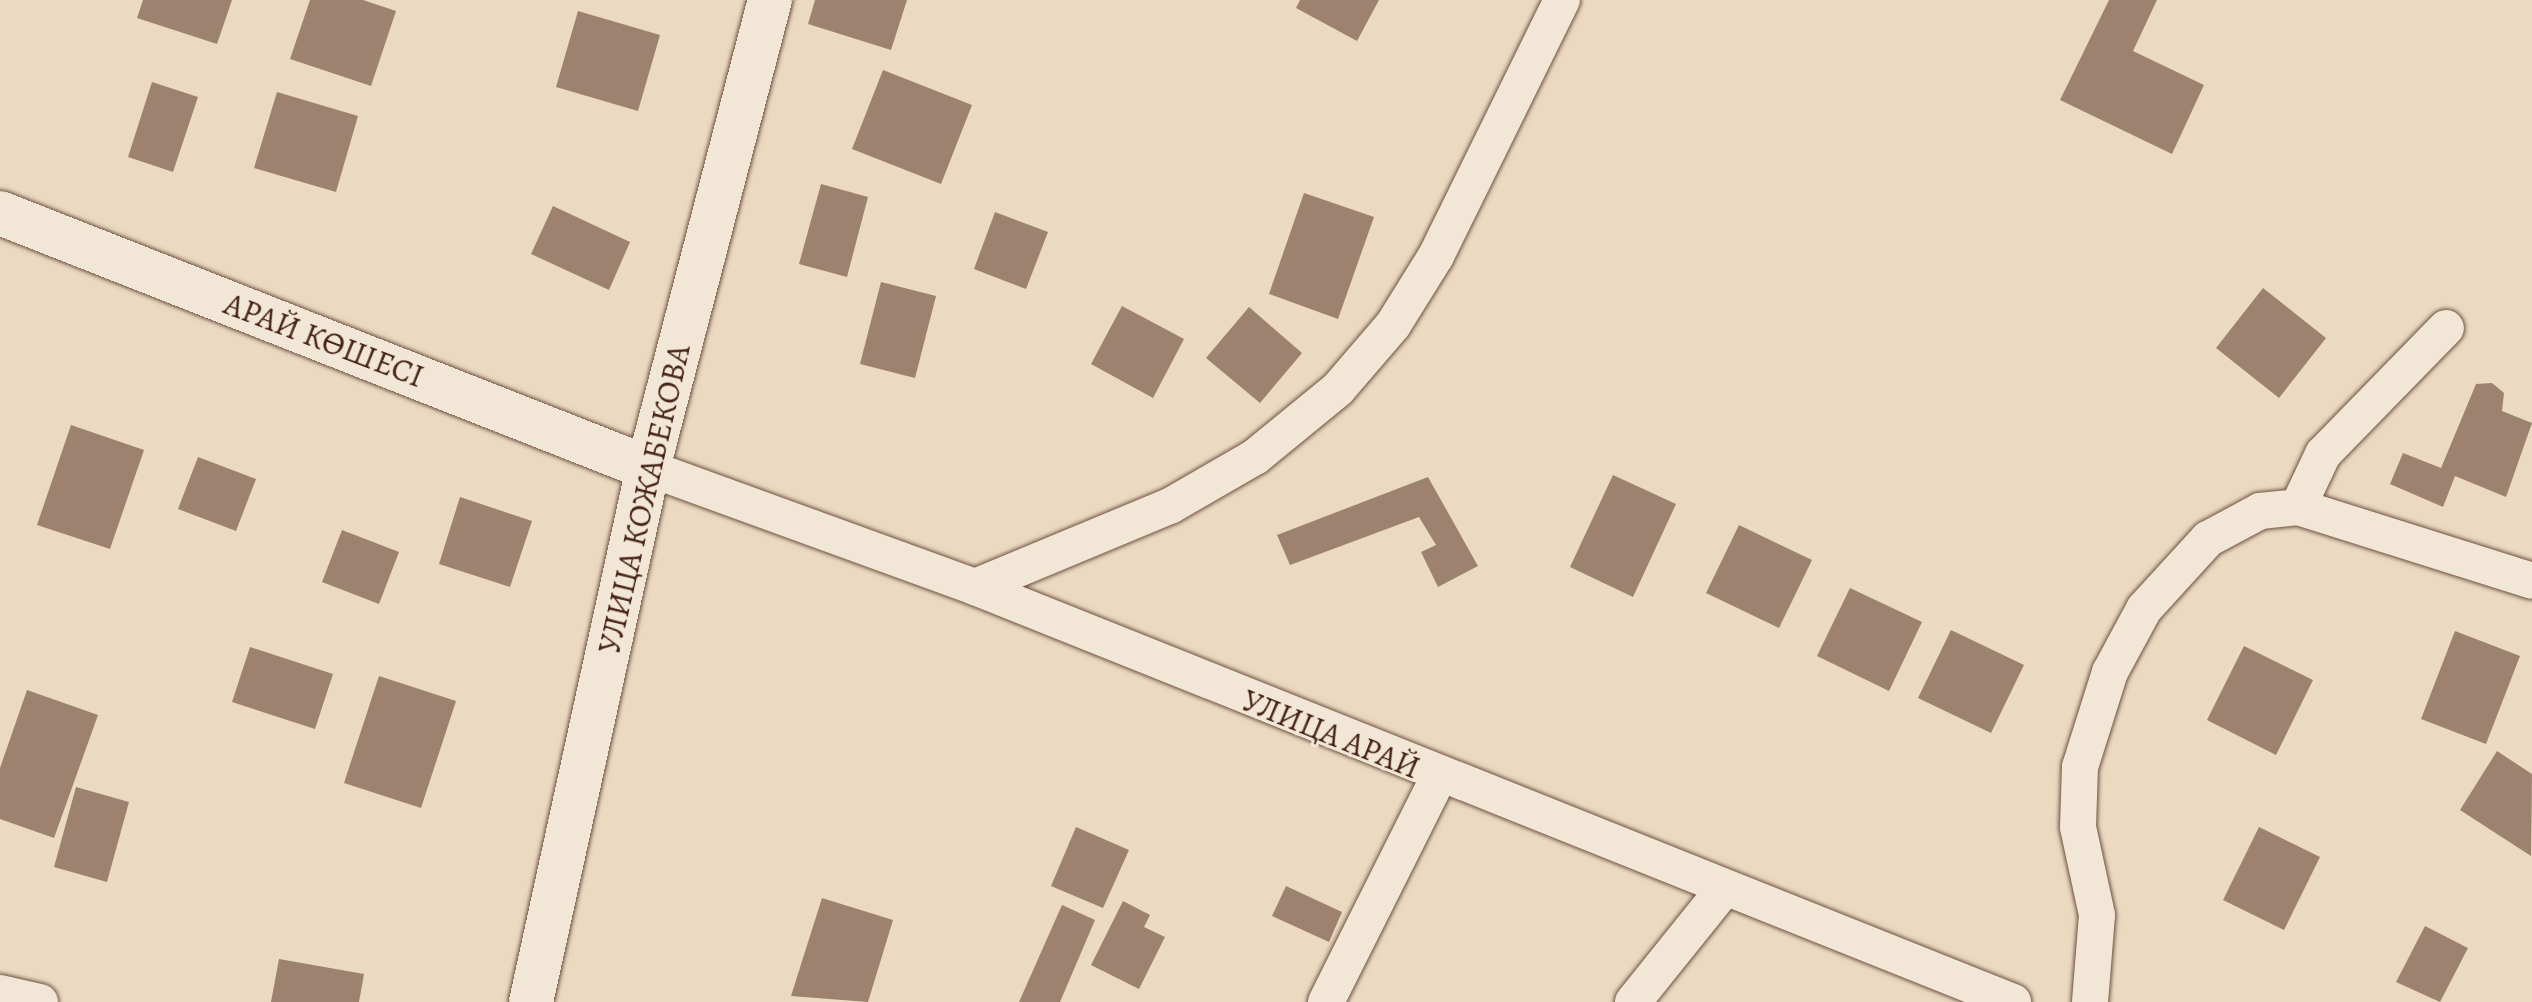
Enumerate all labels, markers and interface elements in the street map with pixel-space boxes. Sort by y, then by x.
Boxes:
street label: АРАЙ КӨШЕСІ [219,284,429,396]
street label: УЛИЦА КОЖАБЕКОВА [590,340,698,658]
street label: УЛИЦА АРАЙ [1237,681,1425,787]

